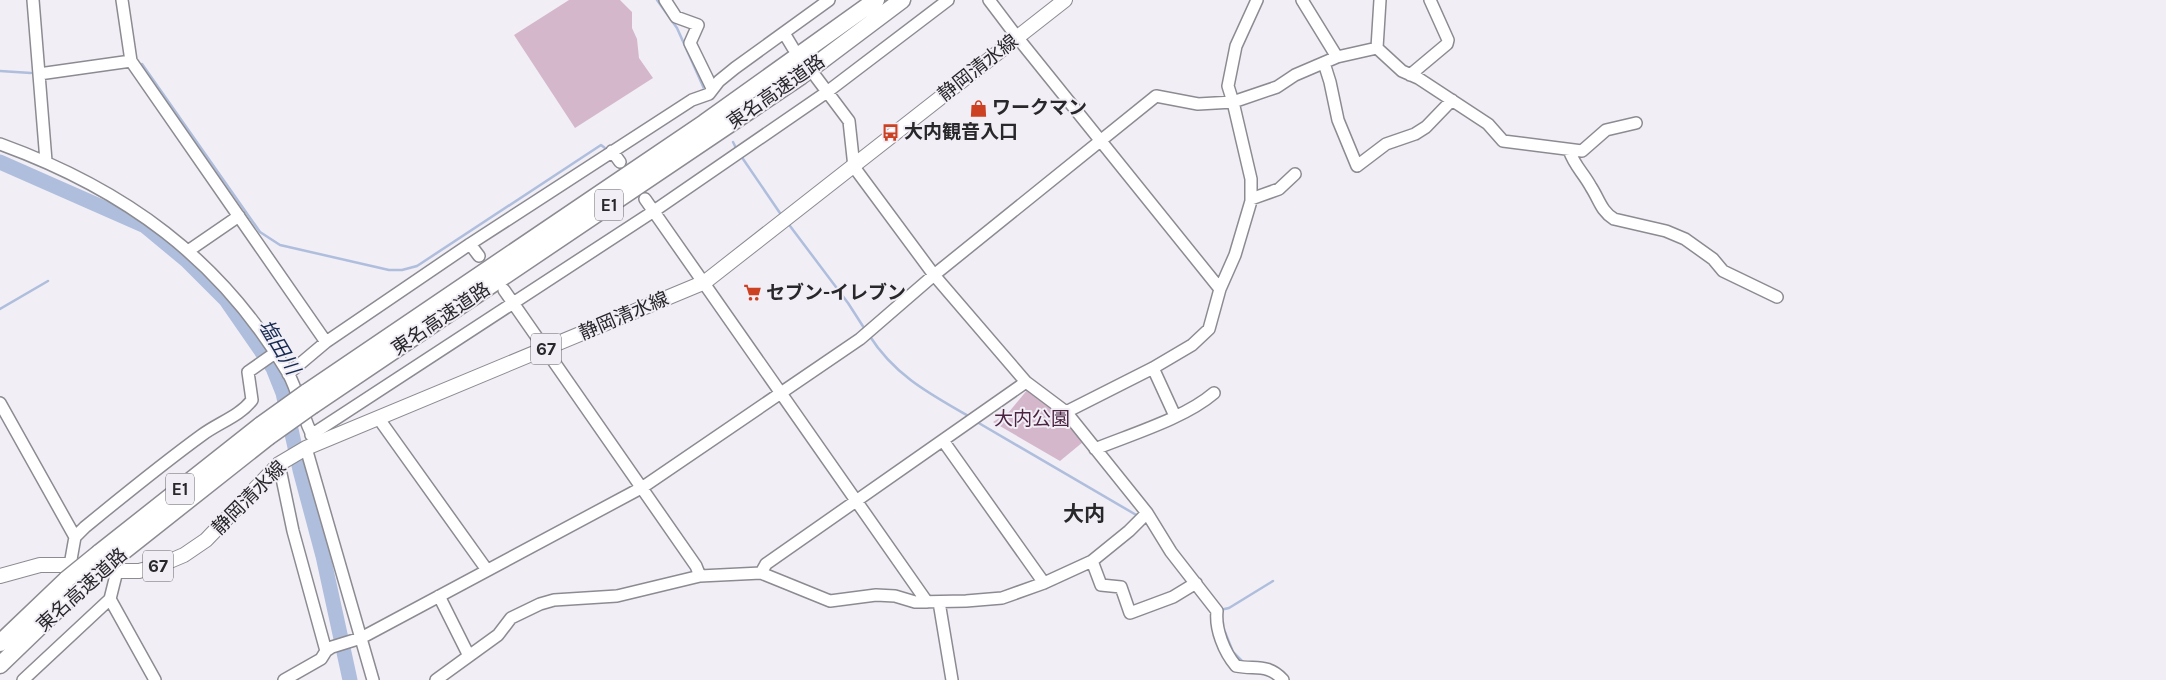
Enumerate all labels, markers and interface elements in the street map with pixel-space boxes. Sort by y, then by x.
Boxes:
street label: 静岡清水線 [934,30,1022,106]
street label: 東名高速道路 [723,50,829,134]
place label: ワークマン [992,97,1087,119]
shop icon: ワークマン [968,98,988,118]
place label: 大内観音入口 [904,121,1018,143]
bus stop icon: 大内観音入口 [880,122,900,142]
road number: E1 [595,190,623,220]
street label: 東名高速道路 [388,278,494,360]
place label: セブン-イレブン [766,282,906,304]
supermarket icon: セブン-イレブン [742,283,762,303]
street label: 静岡清水線 [576,287,672,345]
water label: 塩田川 [254,315,305,380]
road number: 67 [531,334,561,364]
park label: 大内公園 [994,408,1070,430]
street label: 静岡清水線 [208,457,290,539]
road number: E1 [166,474,194,504]
district label: 大内 [1063,502,1105,526]
street label: 東名高速道路 [32,544,132,636]
road number: 67 [143,550,173,582]

